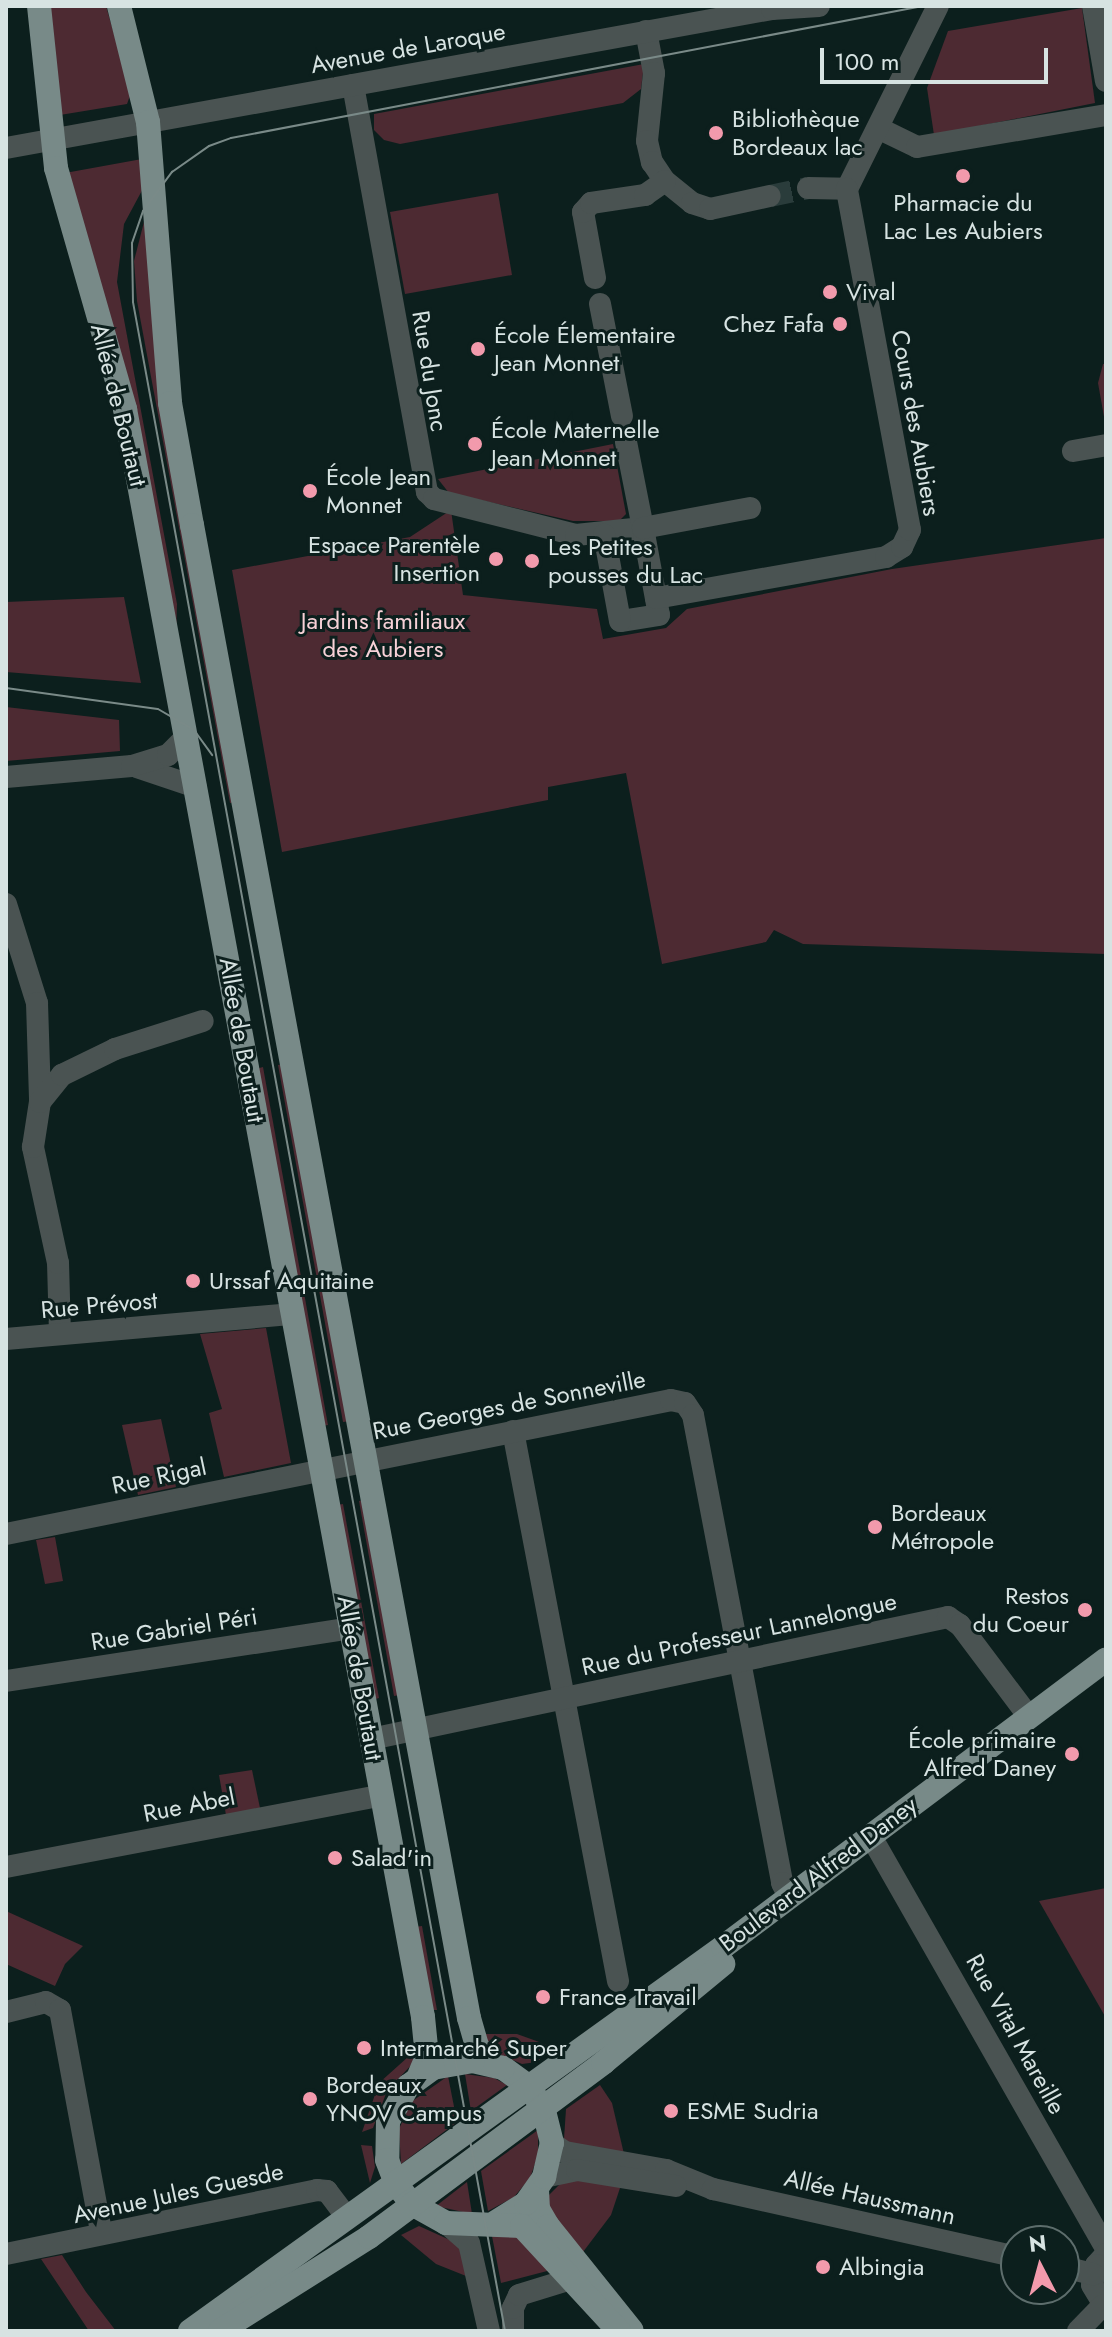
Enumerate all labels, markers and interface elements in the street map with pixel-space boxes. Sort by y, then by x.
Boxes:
street label: Avenue de Laroque [308,17,508,79]
scale bar [824,32,1052,82]
text: 100 m [834,44,900,79]
place label: Bibliothèque Bordeaux lac [732,105,863,161]
marker: Bibliothèque Bordeaux lac [707,124,725,142]
marker: Pharmacie du Lac Les Aubiers [954,167,972,185]
place label: Pharmacie du Lac Les Aubiers [883,189,1043,245]
place label: Vival [846,278,896,306]
marker: Vival [821,283,839,301]
street label: Rue du Jonc [406,308,454,434]
place label: Chez Fafa [723,310,824,338]
marker: Chez Fafa [831,315,849,333]
street label: Allée de Boutaut [85,321,153,489]
place label: École Élementaire Jean Monnet [494,321,675,377]
street label: Cours des Aubiers [885,328,947,518]
marker: École Élementaire Jean Monnet [469,340,487,358]
place label: École Maternelle Jean Monnet [491,416,660,472]
marker: École Maternelle Jean Monnet [466,435,484,453]
place label: École Jean Monnet [326,463,431,519]
marker: École Jean Monnet [301,482,319,500]
place label: Espace Parentèle Insertion [308,531,480,587]
place label: Les Petites pousses du Lac [548,533,703,589]
marker: Espace Parentèle Insertion [487,550,505,568]
marker: Les Petites pousses du Lac [523,552,541,570]
park label: Jardins familiaux des Aubiers [301,607,465,663]
street label: Allée de Boutaut [213,955,271,1125]
place label: Urssaf Aquitaine [209,1267,374,1295]
marker: Urssaf Aquitaine [184,1272,202,1290]
street label: Rue Prévost [39,1286,159,1324]
street label: Rue Georges de Sonneville [370,1364,648,1446]
street label: Rue Rigal [109,1452,209,1500]
place label: Bordeaux Métropole [891,1499,994,1555]
marker: Bordeaux Métropole [866,1518,884,1536]
place label: Restos du Coeur [973,1582,1069,1638]
street label: Rue du Professeur Lannelongue [579,1586,899,1682]
street label: Allée de Boutaut [331,1593,389,1763]
marker: Restos du Coeur [1076,1601,1094,1619]
street label: Rue Gabriel Péri [89,1602,259,1656]
place label: École primaire Alfred Daney [908,1726,1056,1782]
marker: École primaire Alfred Daney [1063,1745,1081,1763]
street label: Rue Abel [141,1782,237,1828]
street label: Boulevard Alfred Daney [713,1790,923,1958]
place label: Salad'in [351,1844,432,1872]
marker: Salad'in [326,1849,344,1867]
street label: Rue Vital Mareille [960,1949,1072,2119]
place label: France Travail [559,1983,697,2011]
marker: France Travail [534,1988,552,2006]
place label: Intermarché Super [380,2034,567,2062]
marker: Intermarché Super [355,2039,373,2057]
place label: Bordeaux YNOV Campus [326,2071,482,2127]
marker: Bordeaux YNOV Campus [301,2090,319,2108]
place label: ESME Sudria [687,2097,819,2125]
marker: ESME Sudria [662,2102,680,2120]
street label: Avenue Jules Guesde [70,2157,286,2229]
street label: Allée Haussmann [782,2163,958,2231]
north arrow [1000,2225,1080,2305]
text: N [1027,2226,1048,2260]
place label: Albingia [839,2253,924,2281]
marker: Albingia [814,2258,832,2276]

